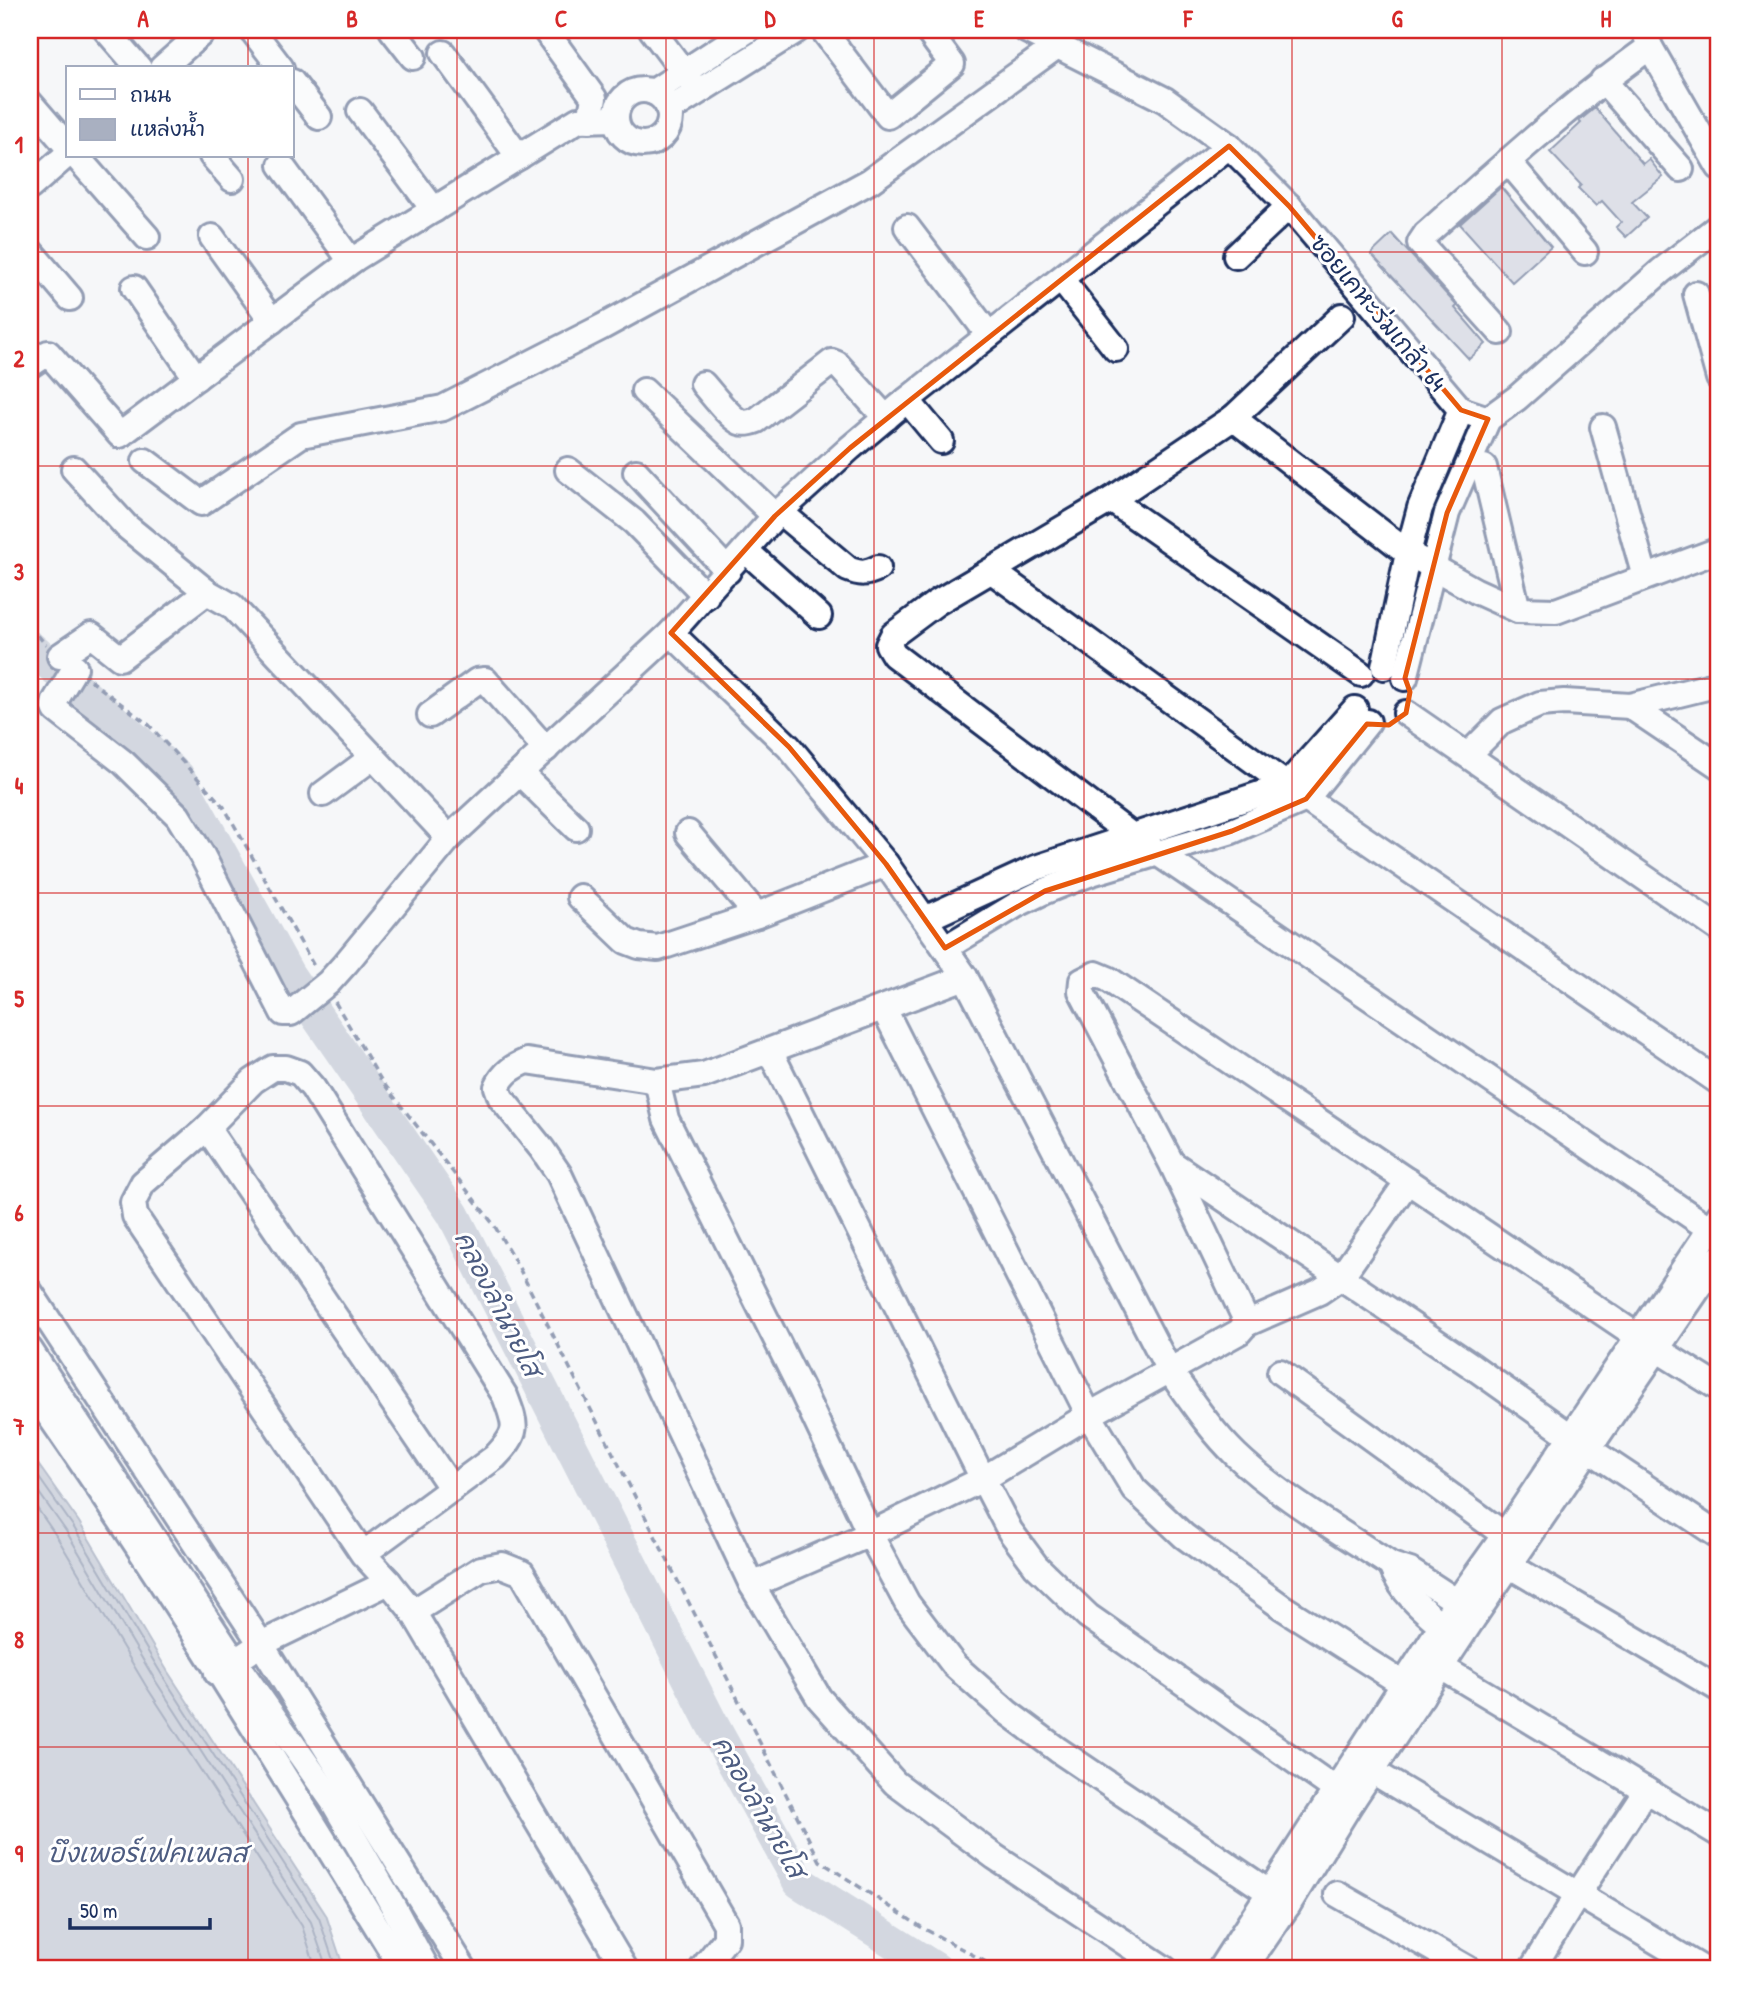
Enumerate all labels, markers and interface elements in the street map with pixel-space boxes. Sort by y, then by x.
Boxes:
text: A [137,3,149,34]
text: B [346,3,358,34]
text: C [555,3,567,34]
text: D [765,3,777,34]
text: E [974,3,985,34]
text: F [1183,3,1194,34]
text: G [1391,3,1403,34]
text: H [1601,3,1612,34]
legend [66,66,294,158]
text: ถนน [130,80,171,109]
text: แหล่งน้ำ [130,110,205,143]
text: 1 [15,129,23,160]
street label: ซอยเคหะร่มเกล้า 64 [1304,227,1454,398]
text: 2 [14,343,25,374]
text: 3 [14,556,24,587]
text: 4 [15,770,24,801]
text: 5 [14,983,24,1014]
text: 6 [14,1197,24,1228]
water label: คลองลำนายโส [447,1225,553,1386]
text: 7 [12,1411,25,1442]
text: 8 [14,1624,24,1655]
water label: คลองลำนายโส [705,1729,817,1888]
water label: บึงเพอร์เฟคเพลส [48,1835,252,1870]
text: 9 [15,1838,24,1869]
scale bar [70,1887,210,1931]
text: 50 m [80,1896,117,1925]

